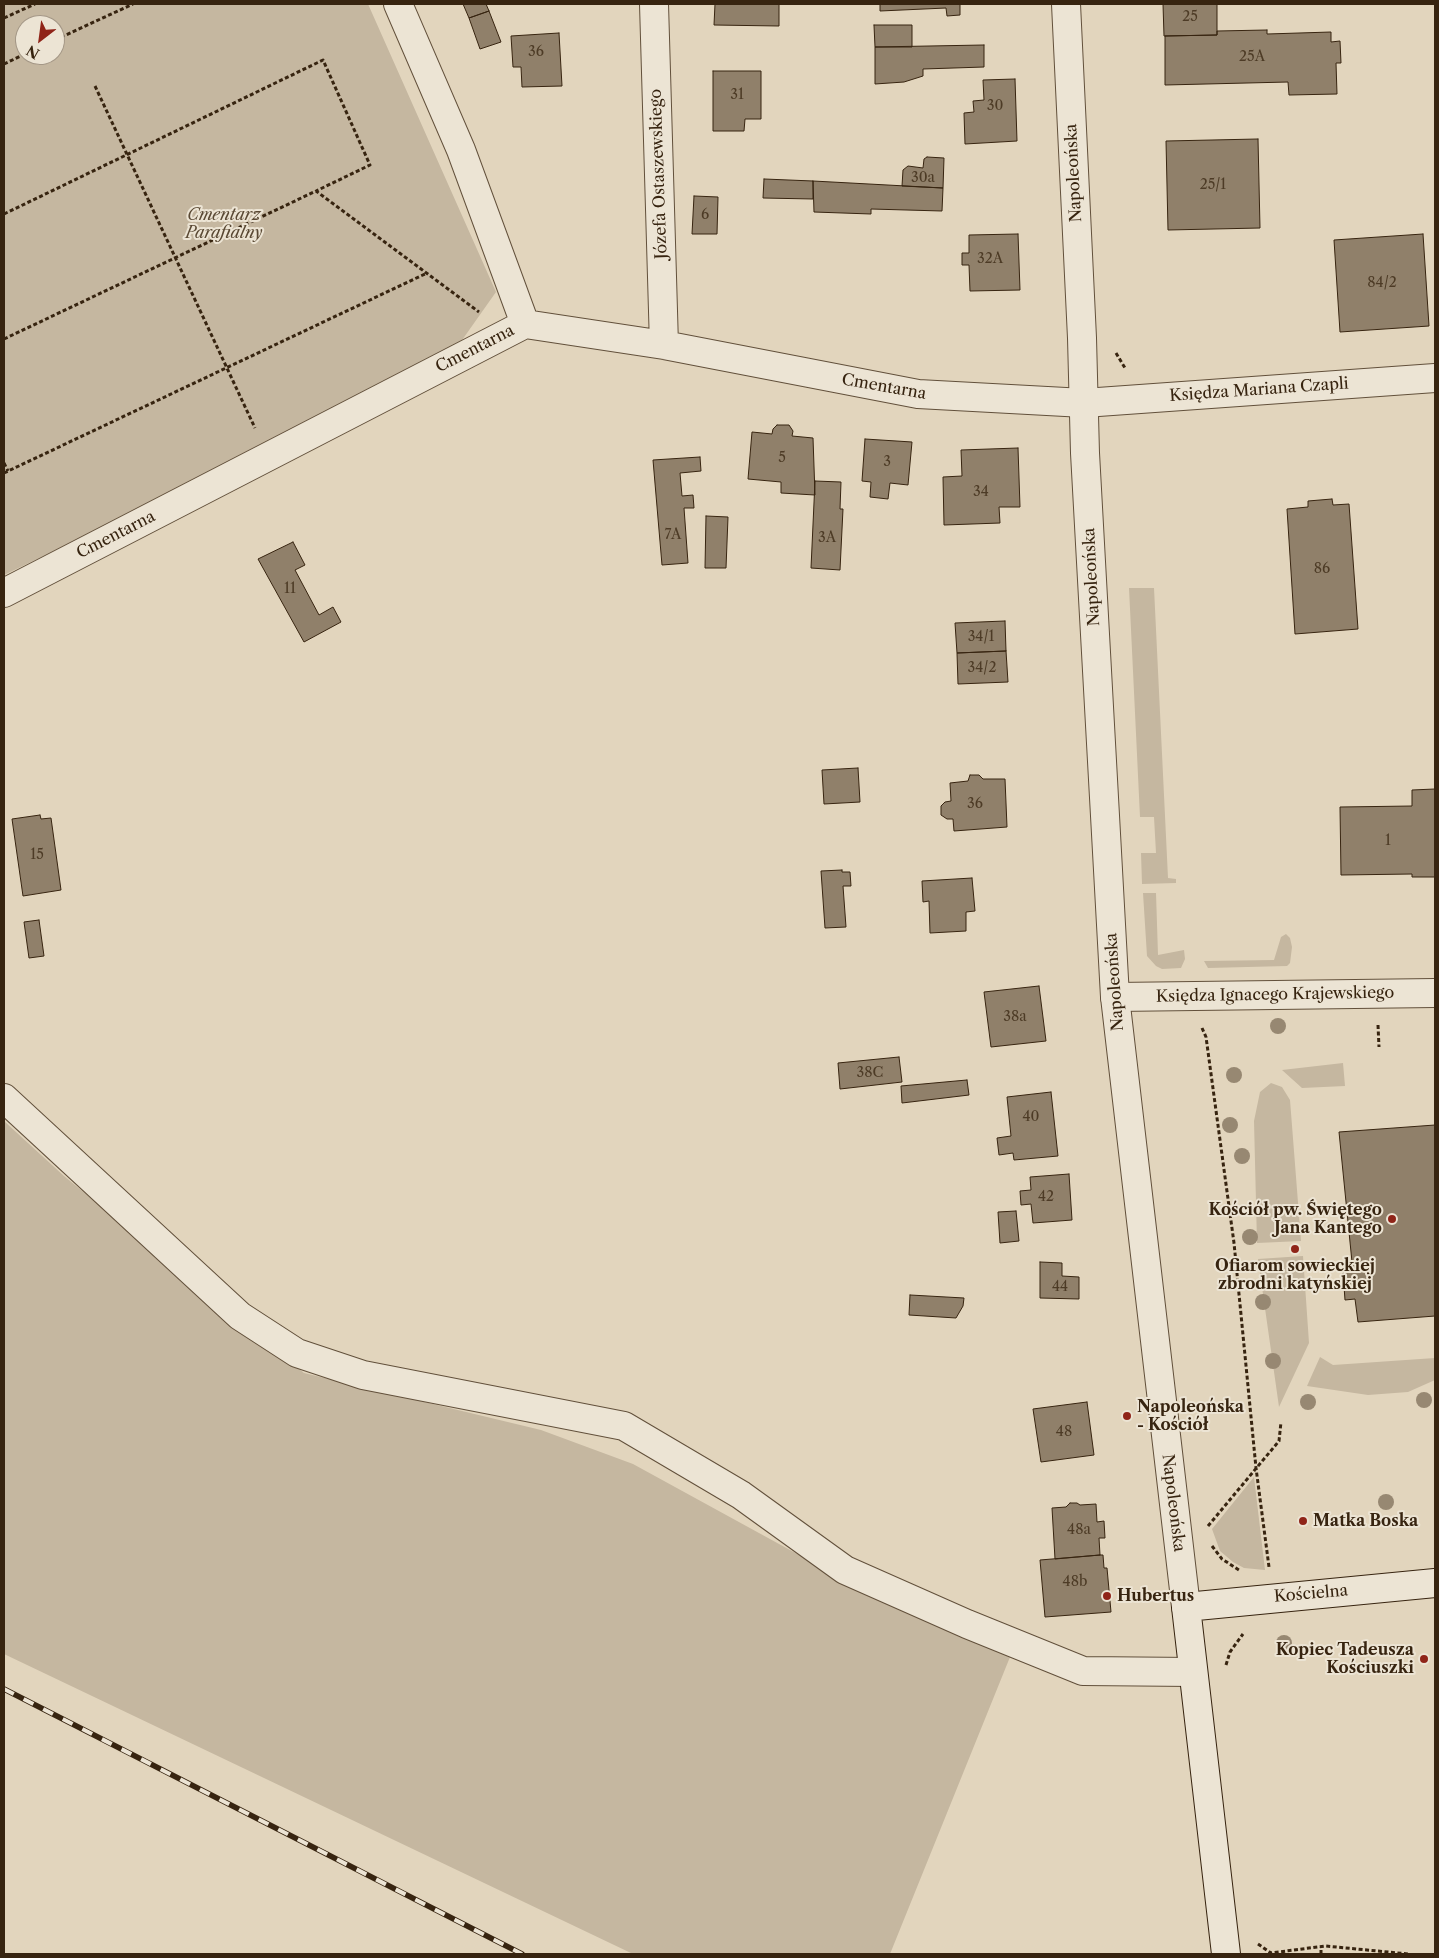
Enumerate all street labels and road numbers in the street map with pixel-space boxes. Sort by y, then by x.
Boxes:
street label: Józefa Ostaszewskiego [646,89,672,259]
street label: Napoleońska [1062,123,1086,223]
street label: Cmentarna [433,321,517,377]
street label: Cmentarna [840,370,928,404]
street label: Księdza Mariana Czapli [1169,374,1349,406]
street label: Cmentarna [74,507,158,563]
street label: Napoleońska [1080,527,1104,627]
street label: Napoleońska [1102,932,1128,1032]
street label: Księdza Ignacego Krajewskiego [1156,983,1394,1007]
street label: Napoleońska [1157,1453,1189,1553]
street label: Kościelna [1273,1581,1349,1607]

